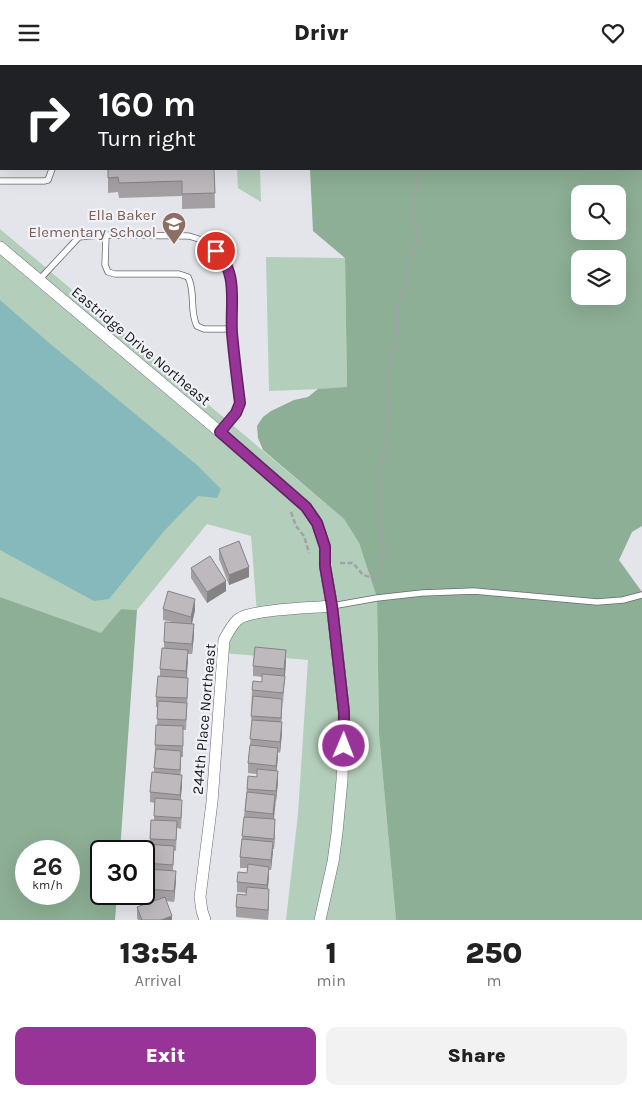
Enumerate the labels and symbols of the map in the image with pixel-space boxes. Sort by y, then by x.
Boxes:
place label: Ella Baker Elementary School [29,206,157,241]
school or university icon: Ella Baker Elementary School [161,211,187,245]
pin [195,230,237,272]
street label: Eastridge Drive Northeast [68,283,214,409]
street label: 244th Place Northeast [188,642,220,795]
position arrow [317,719,369,771]
speed limit sign: 30 [90,840,155,905]

